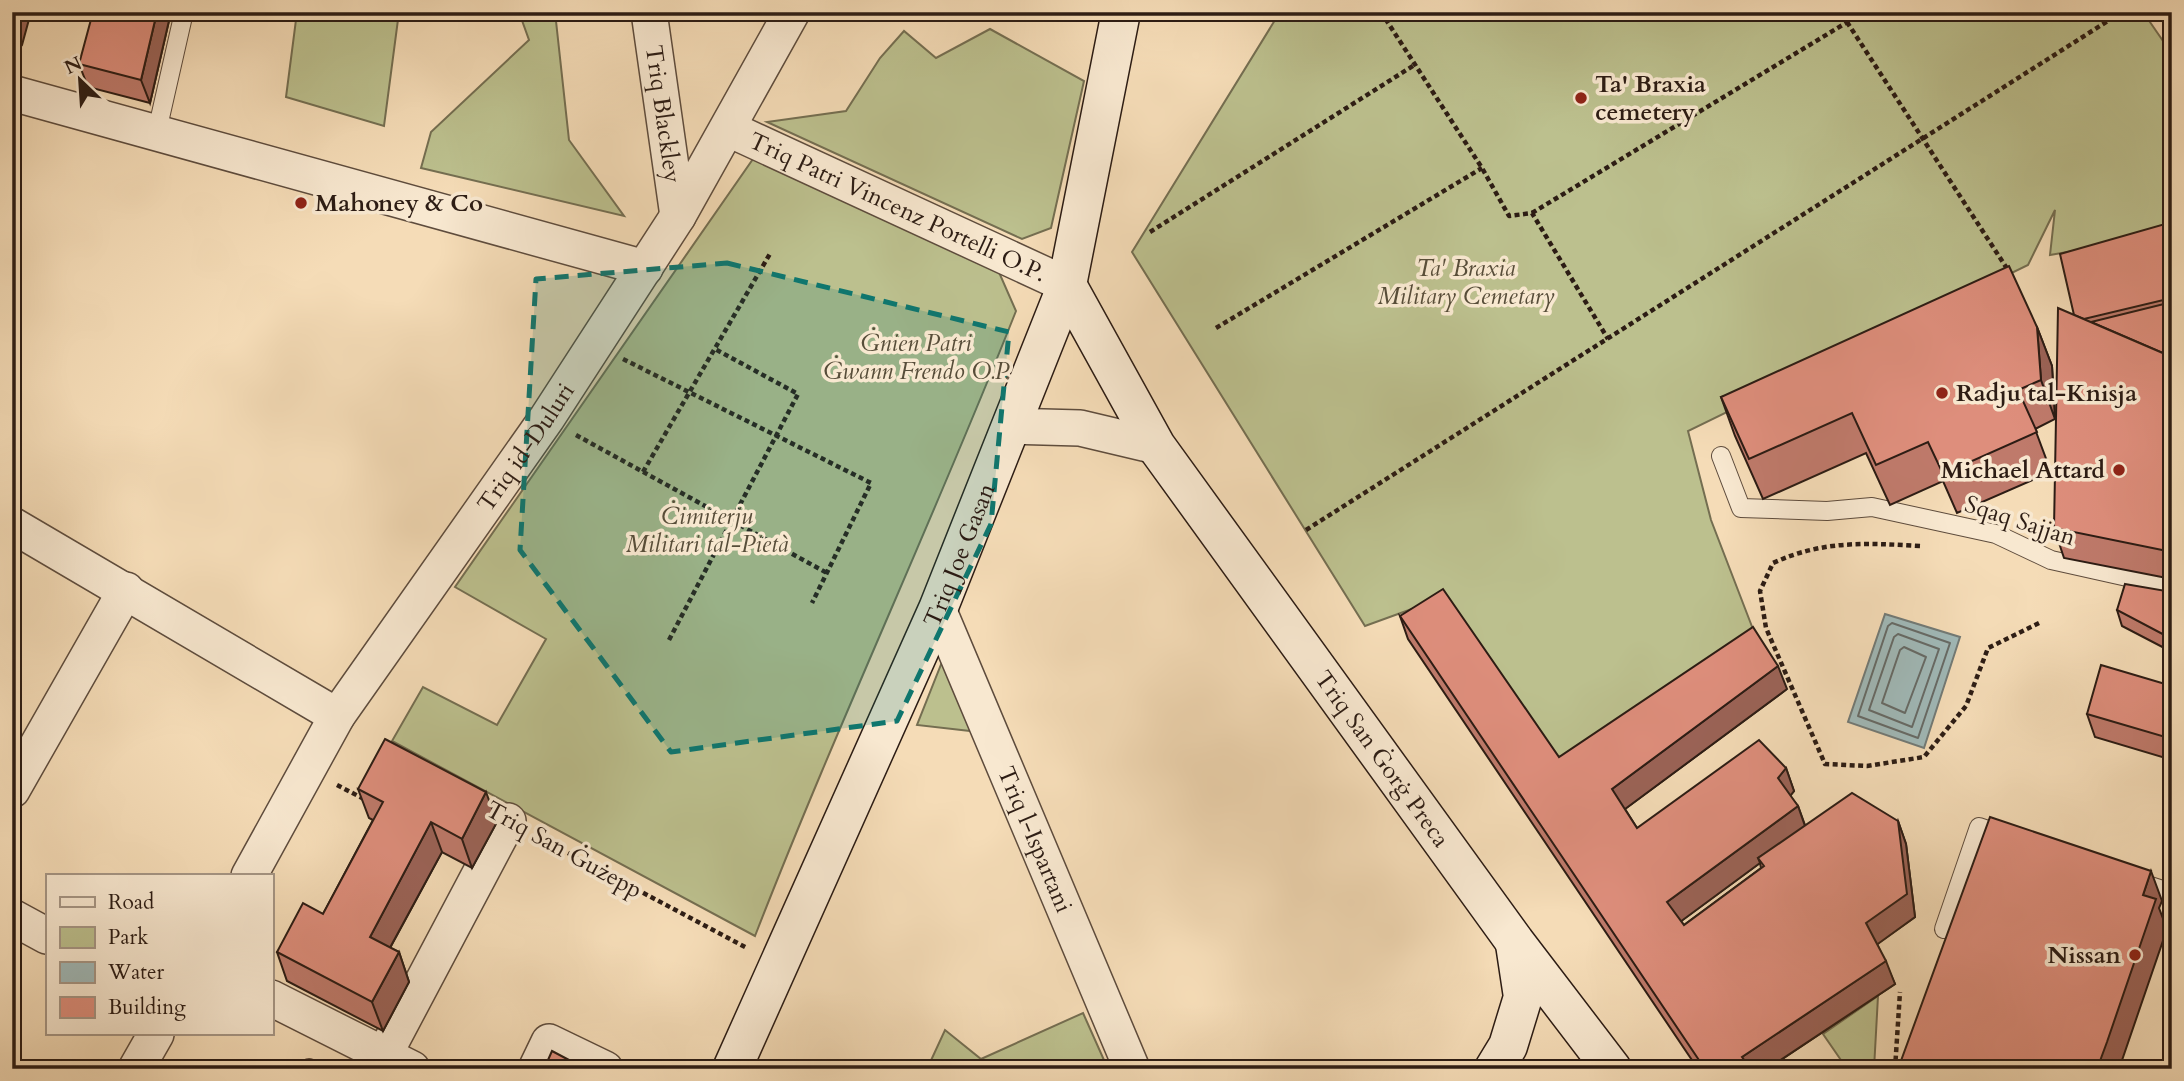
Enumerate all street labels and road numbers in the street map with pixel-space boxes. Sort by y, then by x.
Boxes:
street label: Triq Blackley [637,43,690,185]
street label: Triq Patri Vincenz Portelli O.P. [744,124,1052,290]
street label: Triq id-Duluri [469,376,582,518]
street label: Triq Joe Gasan [916,478,1003,632]
street label: Sqaq Sajjan [1960,488,2080,554]
street label: Triq San Ġorġ Preca [1307,664,1458,854]
street label: Triq l-Ispartani [990,761,1081,918]
street label: Triq San Ġużepp [480,793,648,907]

